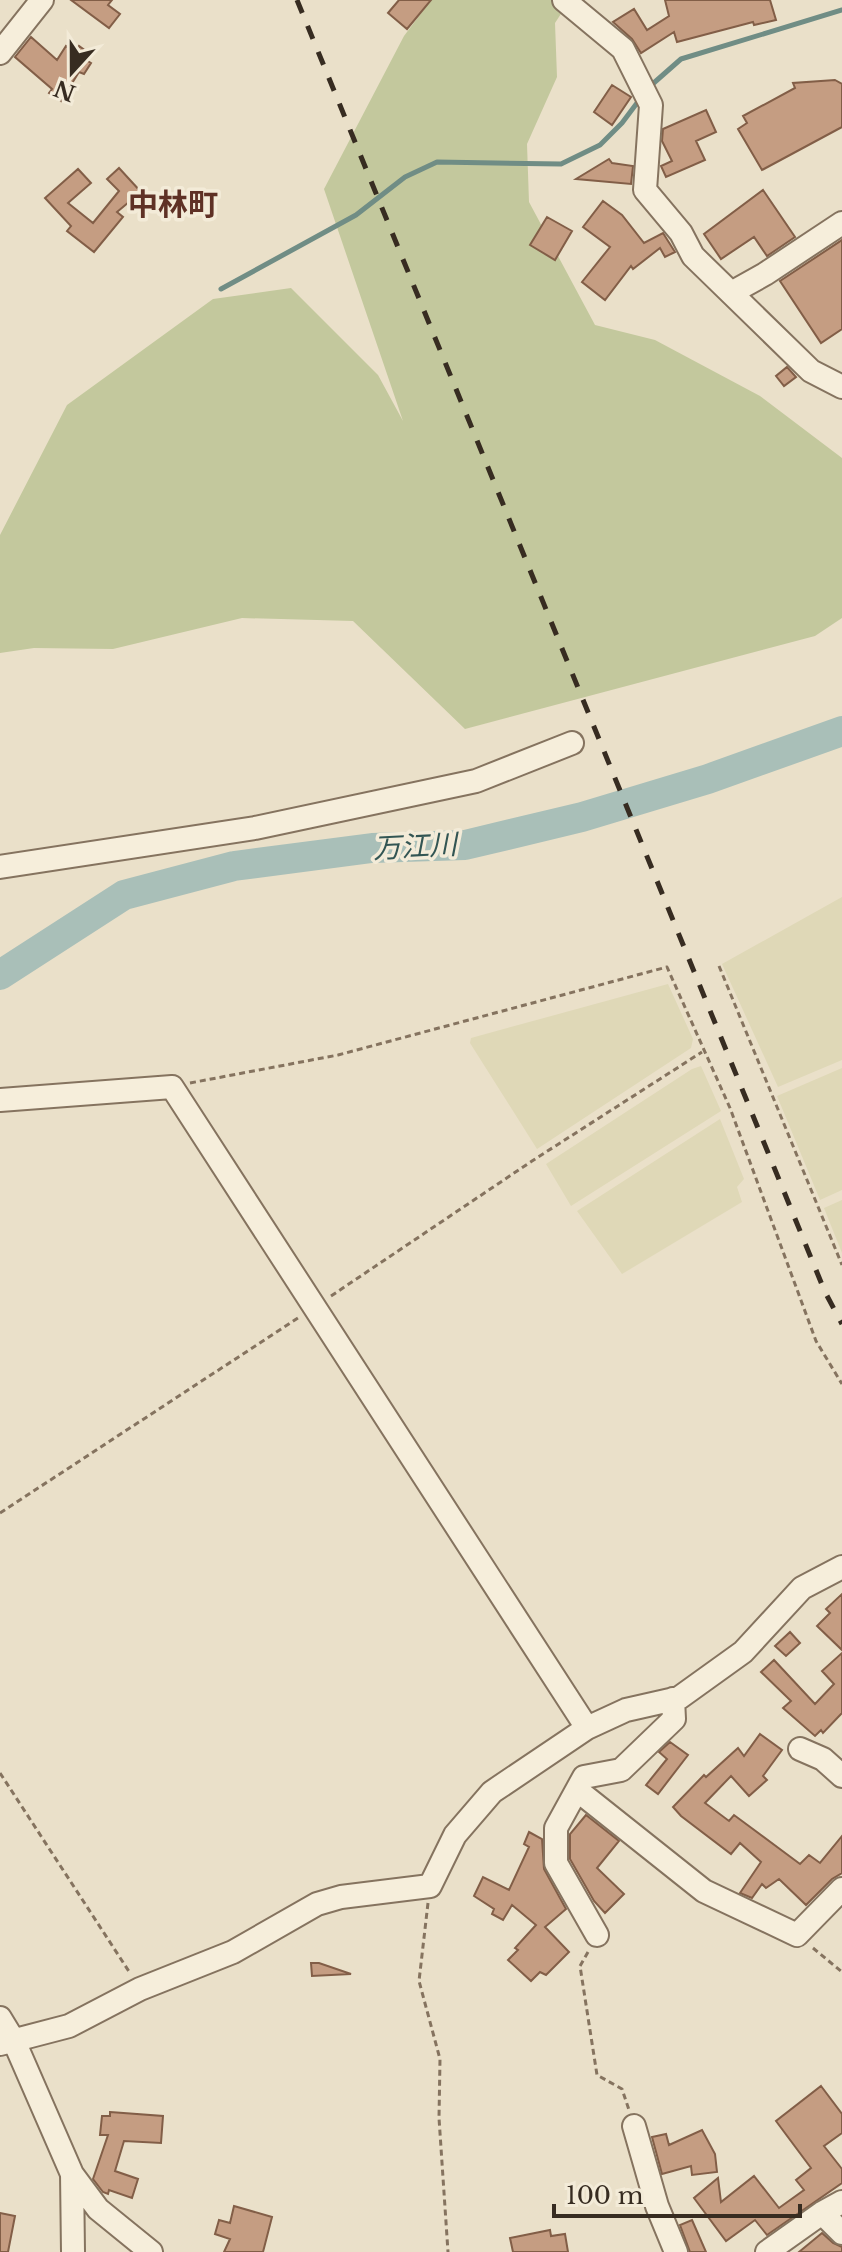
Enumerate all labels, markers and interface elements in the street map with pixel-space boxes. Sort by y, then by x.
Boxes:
north arrow [32,32,112,112]
text: N [50,74,80,107]
district label: 中林町 [128,186,218,223]
water label: 万江川 [372,827,461,866]
scale bar [554,2168,800,2218]
text: 100 m [566,2181,644,2210]

